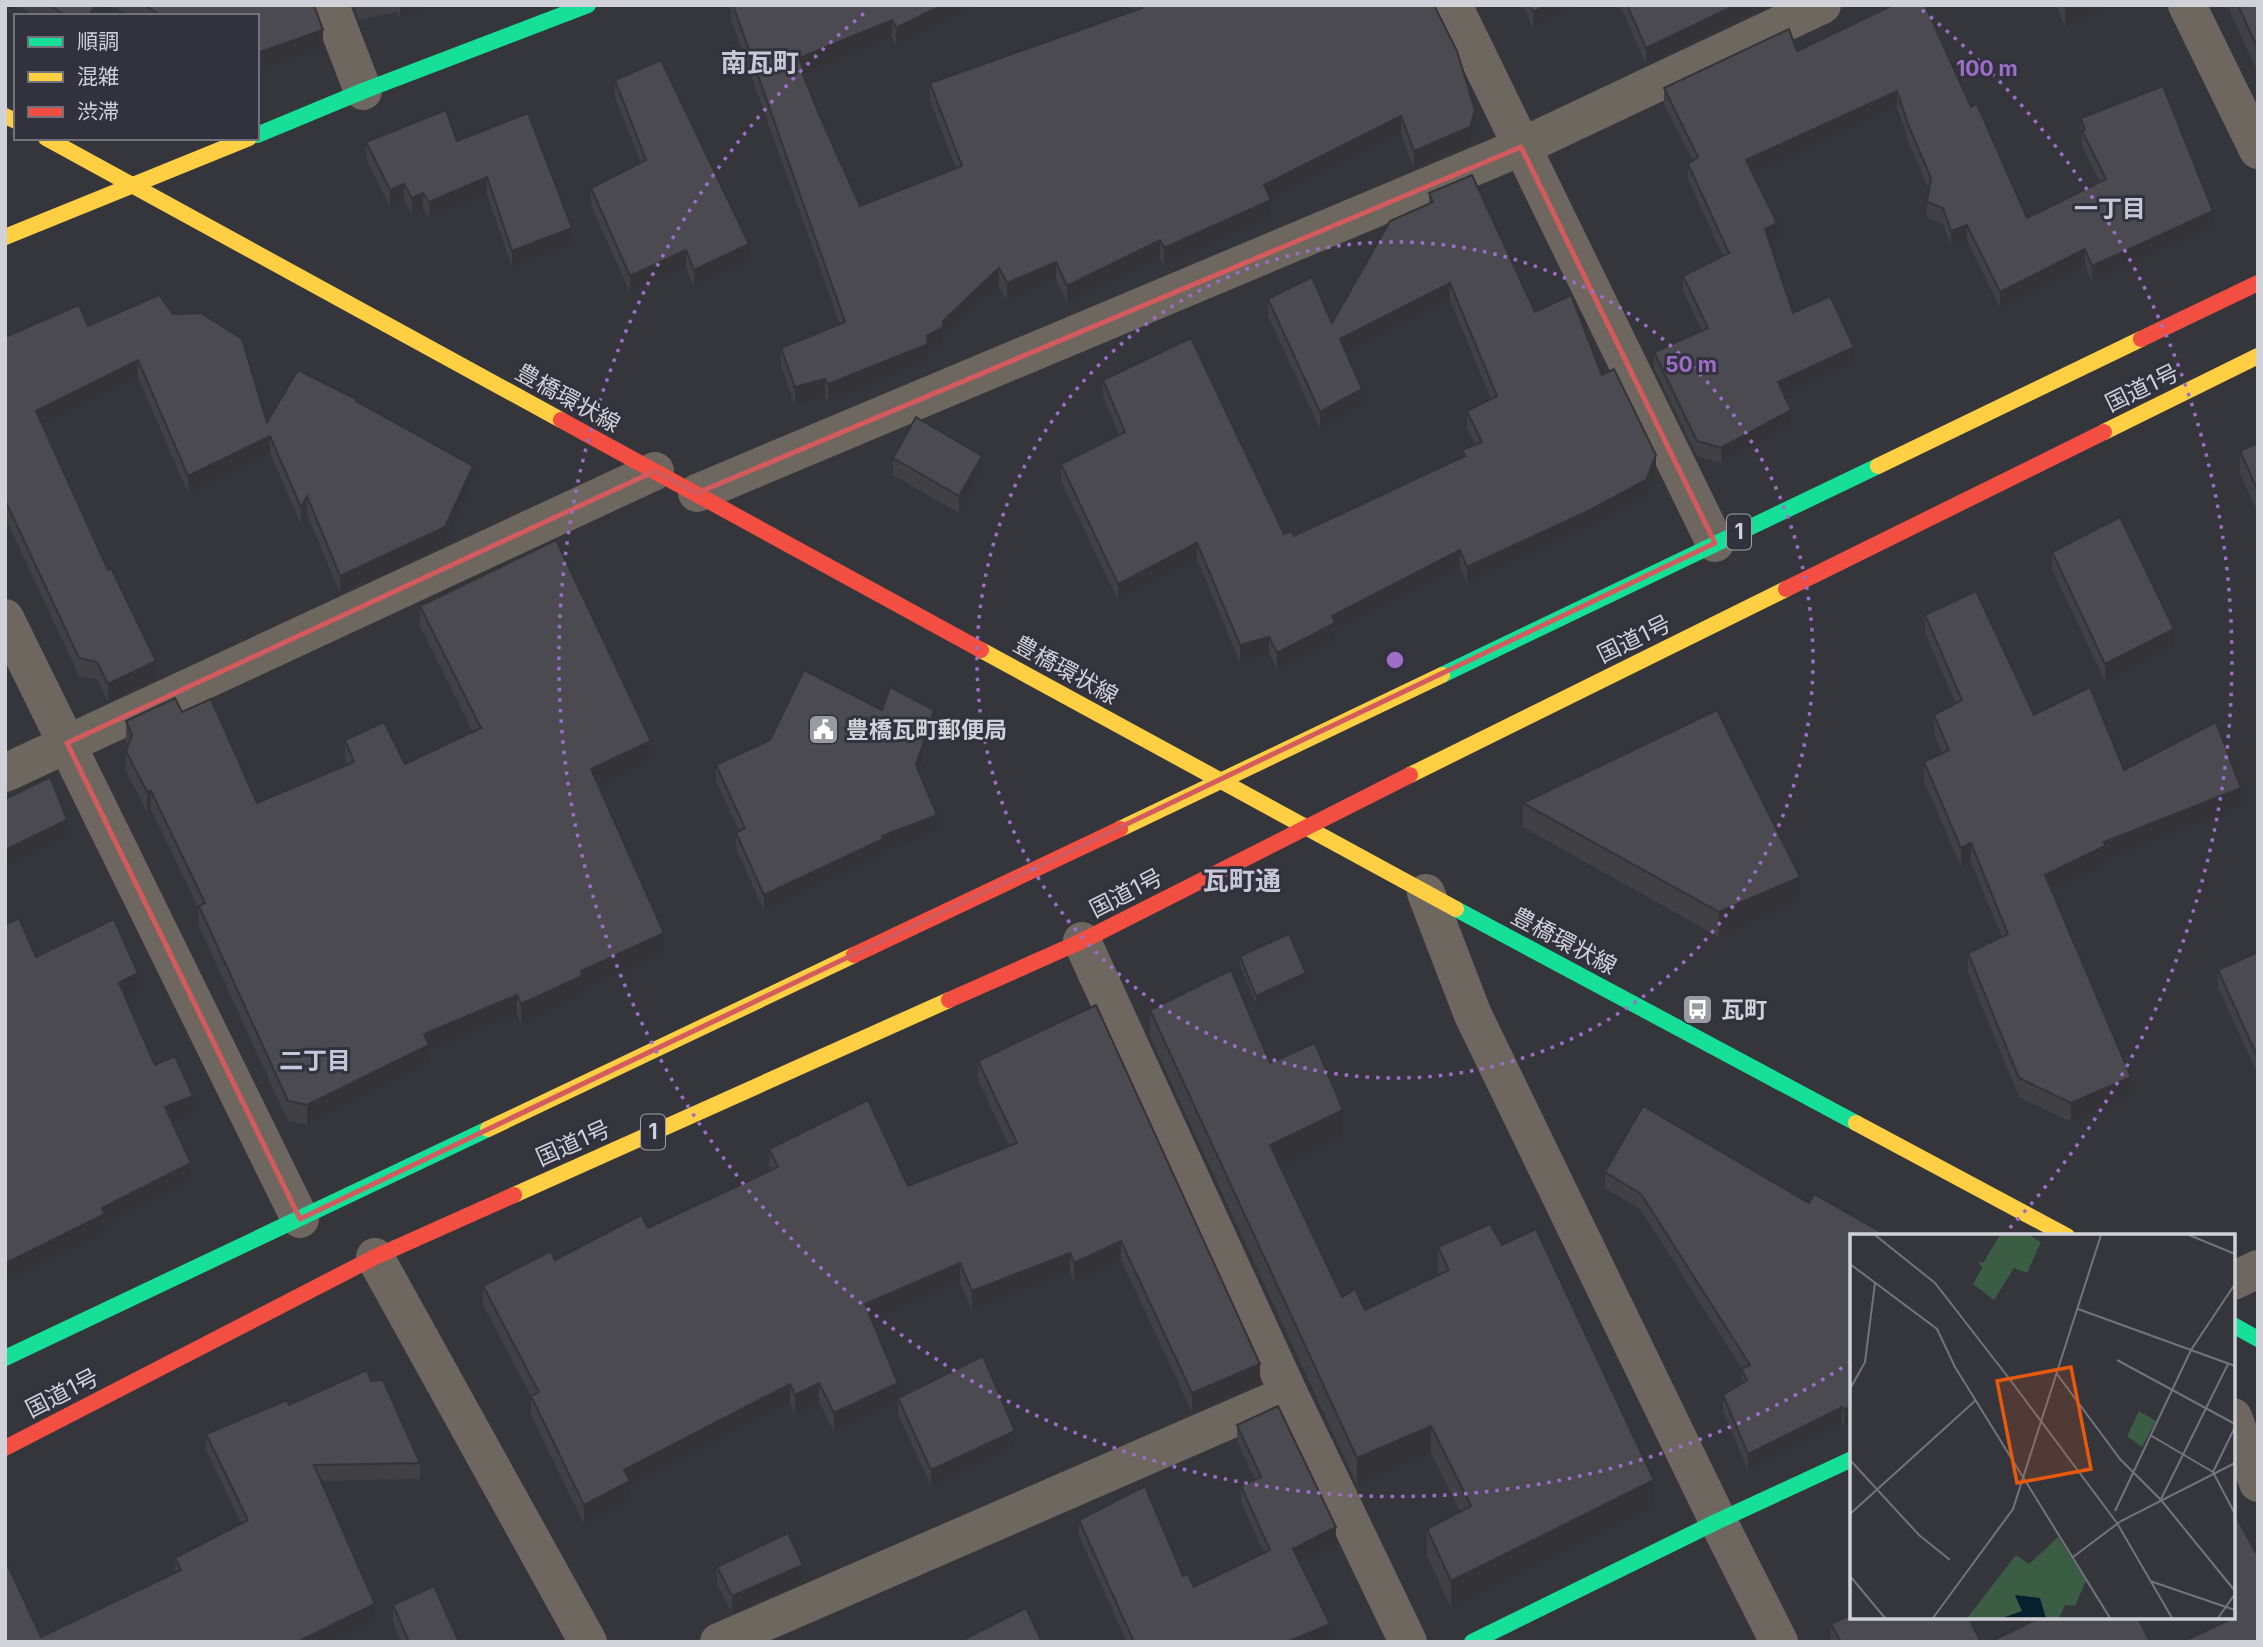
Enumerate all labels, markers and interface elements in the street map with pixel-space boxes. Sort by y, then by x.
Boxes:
legend [14,14,259,140]
text: 順調 [77,29,119,54]
district label: 南瓦町 [721,47,799,78]
text: 100 m [1956,56,2018,81]
text: 混雑 [77,64,119,89]
text: 渋滞 [77,99,119,124]
district label: 一丁目 [2074,194,2146,223]
text: 50 m [1665,352,1717,377]
street label: 豊橋環状線 [511,358,625,438]
street label: 国道1号 [2101,358,2183,418]
road number: 1 [1727,514,1751,550]
street label: 国道1号 [1593,609,1675,669]
street label: 豊橋環状線 [1009,630,1123,710]
centre of rings [1383,648,1407,672]
public building icon: 豊橋瓦町郵便局 [806,713,840,747]
place label: 豊橋瓦町郵便局 [846,716,1007,744]
street label: 国道1号 [1085,863,1167,923]
district label: 瓦町通 [1203,865,1281,896]
street label: 豊橋環状線 [1507,902,1621,980]
bus stop icon: 瓦町 [1681,993,1715,1027]
place label: 瓦町 [1721,996,1767,1024]
district label: 二丁目 [279,1046,351,1075]
street label: 国道1号 [532,1114,614,1172]
road number: 1 [641,1114,665,1150]
inset map [1850,1234,2235,1619]
street label: 国道1号 [21,1363,103,1423]

